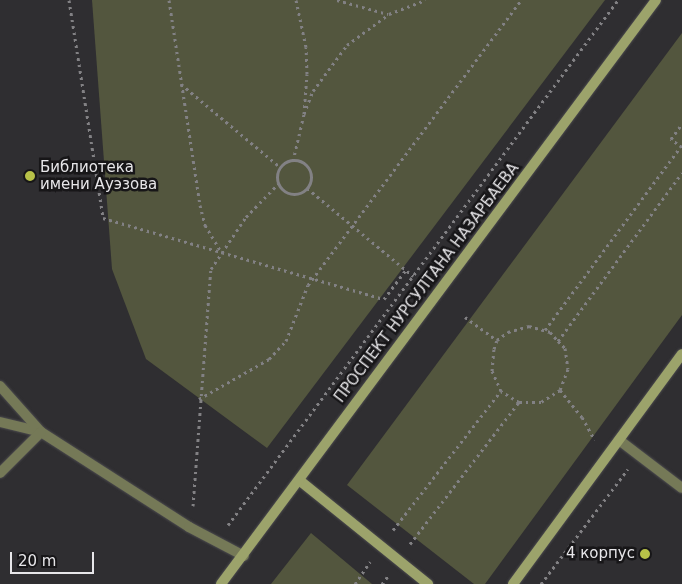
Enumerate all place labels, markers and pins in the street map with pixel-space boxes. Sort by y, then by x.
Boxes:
place label: Библиотека имени Ауэзова [40,158,157,193]
marker: Библиотека имени Ауэзова [24,170,36,182]
place label: 4 корпус [566,545,635,563]
marker: 4 корпус [639,548,651,560]

